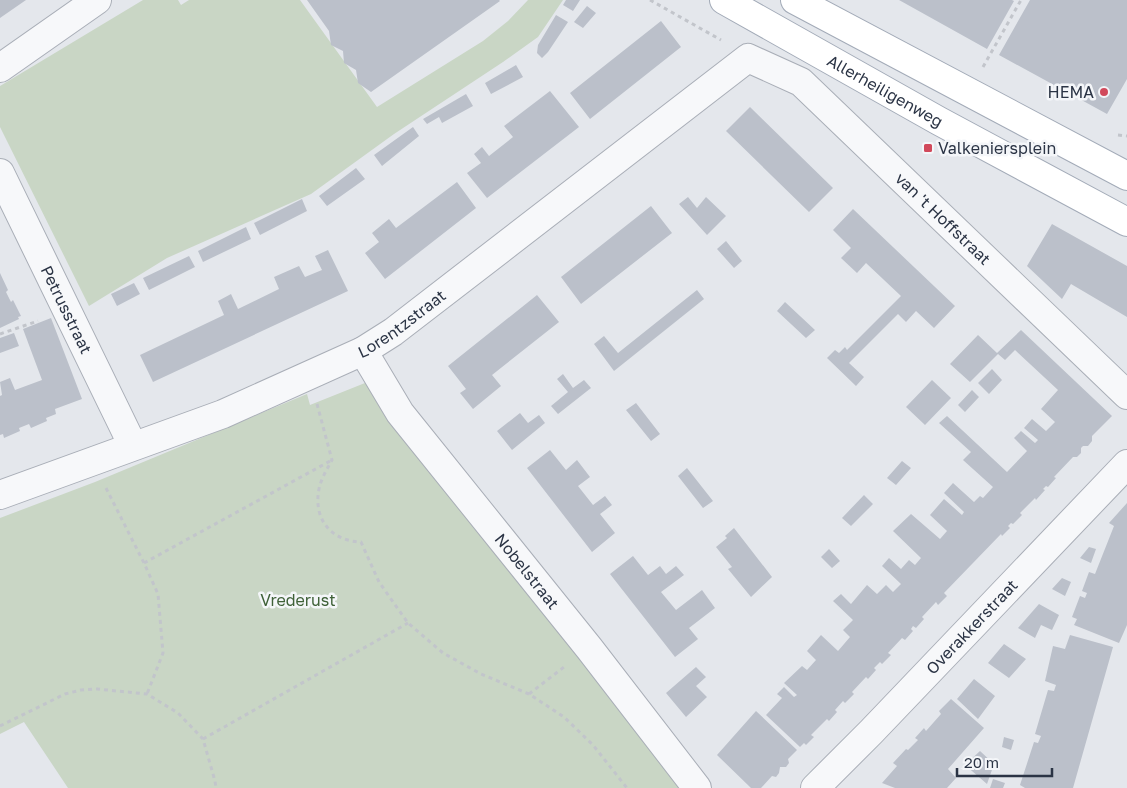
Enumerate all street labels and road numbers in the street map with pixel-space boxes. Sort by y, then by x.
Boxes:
street label: Allerheiligenweg [824,50,947,131]
street label: van 't Hoffstraat [891,168,995,269]
street label: Petrusstraat [37,262,97,357]
street label: Lorentzstraat [355,285,449,362]
street label: Nobelstraat [491,529,564,613]
street label: Overakkerstraat [922,575,1022,678]

